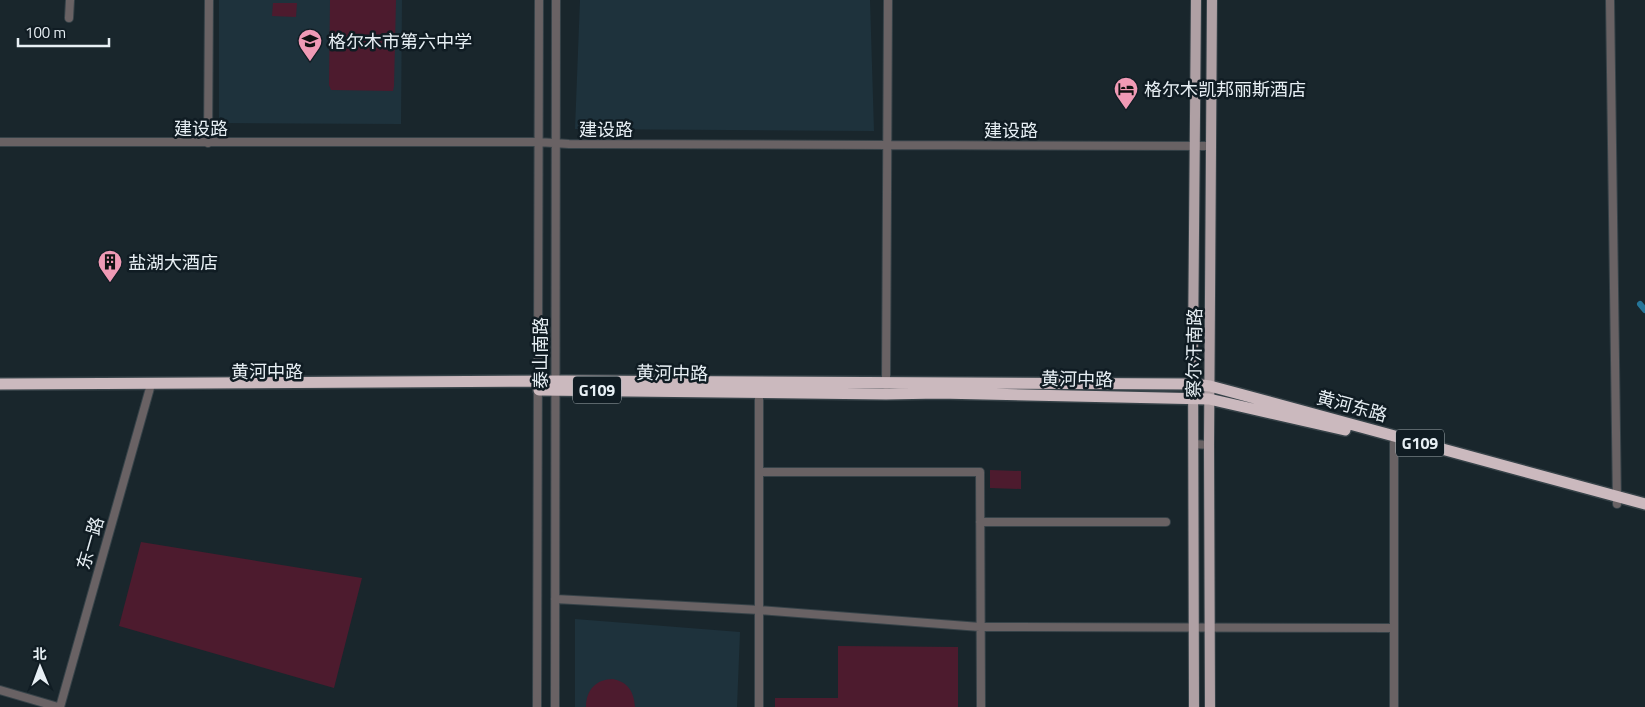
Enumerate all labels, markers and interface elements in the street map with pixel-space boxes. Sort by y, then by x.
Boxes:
scale bar [18,15,109,47]
text: 100 m [25,21,66,44]
school or university icon: 格尔木市第六中学 [297,28,323,62]
place label: 格尔木市第六中学 [328,28,472,55]
hotel icon: 格尔木凯邦丽斯酒店 [1113,76,1139,110]
place label: 格尔木凯邦丽斯酒店 [1144,76,1306,103]
street label: 建设路 [174,115,228,142]
street label: 建设路 [579,116,633,143]
street label: 建设路 [984,117,1038,144]
building icon: 盐湖大酒店 [97,249,123,283]
place label: 盐湖大酒店 [128,249,218,276]
street label: 察尔汗南路 [1180,308,1208,398]
street label: 泰山南路 [527,317,554,389]
street label: 黄河中路 [231,358,303,385]
street label: 黄河中路 [636,359,708,387]
street label: 黄河中路 [1041,365,1113,393]
road number: G109 [573,376,621,404]
street label: 黄河东路 [1314,384,1390,428]
road number: G109 [1396,429,1444,456]
street label: 东一路 [70,513,110,573]
north arrow [15,642,65,692]
text: 北 [33,643,47,664]

